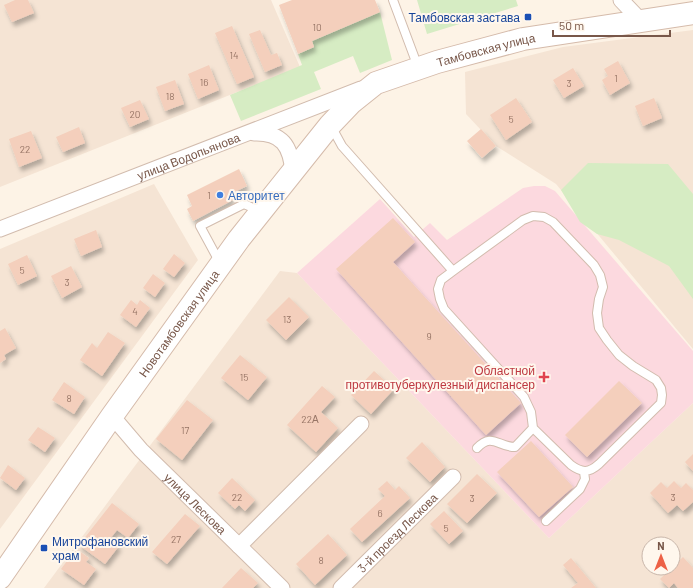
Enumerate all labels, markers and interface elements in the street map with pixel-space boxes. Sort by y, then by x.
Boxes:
place label: Тамбовская застава [408,10,520,24]
marker: Тамбовская застава [523,12,533,22]
scale bar [553,12,670,38]
text: 50 m [559,18,584,32]
house number: 10 [312,21,322,33]
street label: Тамбовская улица [435,30,536,69]
house number: 14 [229,49,239,61]
house number: 1 [614,72,618,84]
house number: 16 [200,76,208,88]
house number: 3 [566,77,572,89]
house number: 18 [166,90,174,102]
house number: 20 [129,108,141,120]
house number: 5 [508,113,514,125]
street label: улица Водопьянова [135,130,242,183]
house number: 22 [20,143,30,155]
place label: Авторитет [228,188,285,203]
house number: 1 [207,189,211,201]
marker: Авторитет [215,190,225,200]
house number: 5 [19,264,25,276]
street label: Новотамбовская улица [135,267,222,379]
house number: 3 [64,276,70,288]
house number: 4 [132,305,138,317]
house number: 13 [283,313,291,325]
house number: 9 [426,330,432,342]
place label: Областной противотуберкулезный диспансер [345,363,535,392]
house number: 15 [240,371,248,383]
marker: Областной противотуберкулезный диспансер [538,371,550,383]
house number: 8 [66,392,72,404]
house number: 22А [301,413,319,425]
house number: 17 [181,424,189,436]
street label: улица Лескова [161,470,230,537]
street label: 3-й проезд Лескова [354,490,440,575]
house number: 22 [232,491,242,503]
house number: 3 [670,491,676,503]
house number: 3 [469,492,475,504]
house number: 6 [377,507,383,519]
house number: 5 [443,522,449,534]
house number: 27 [171,533,181,545]
place label: Митрофановский храм [52,534,148,563]
north arrow [641,536,681,576]
text: N [657,539,665,552]
marker: Митрофановский храм [39,543,49,553]
house number: 8 [318,554,324,566]

